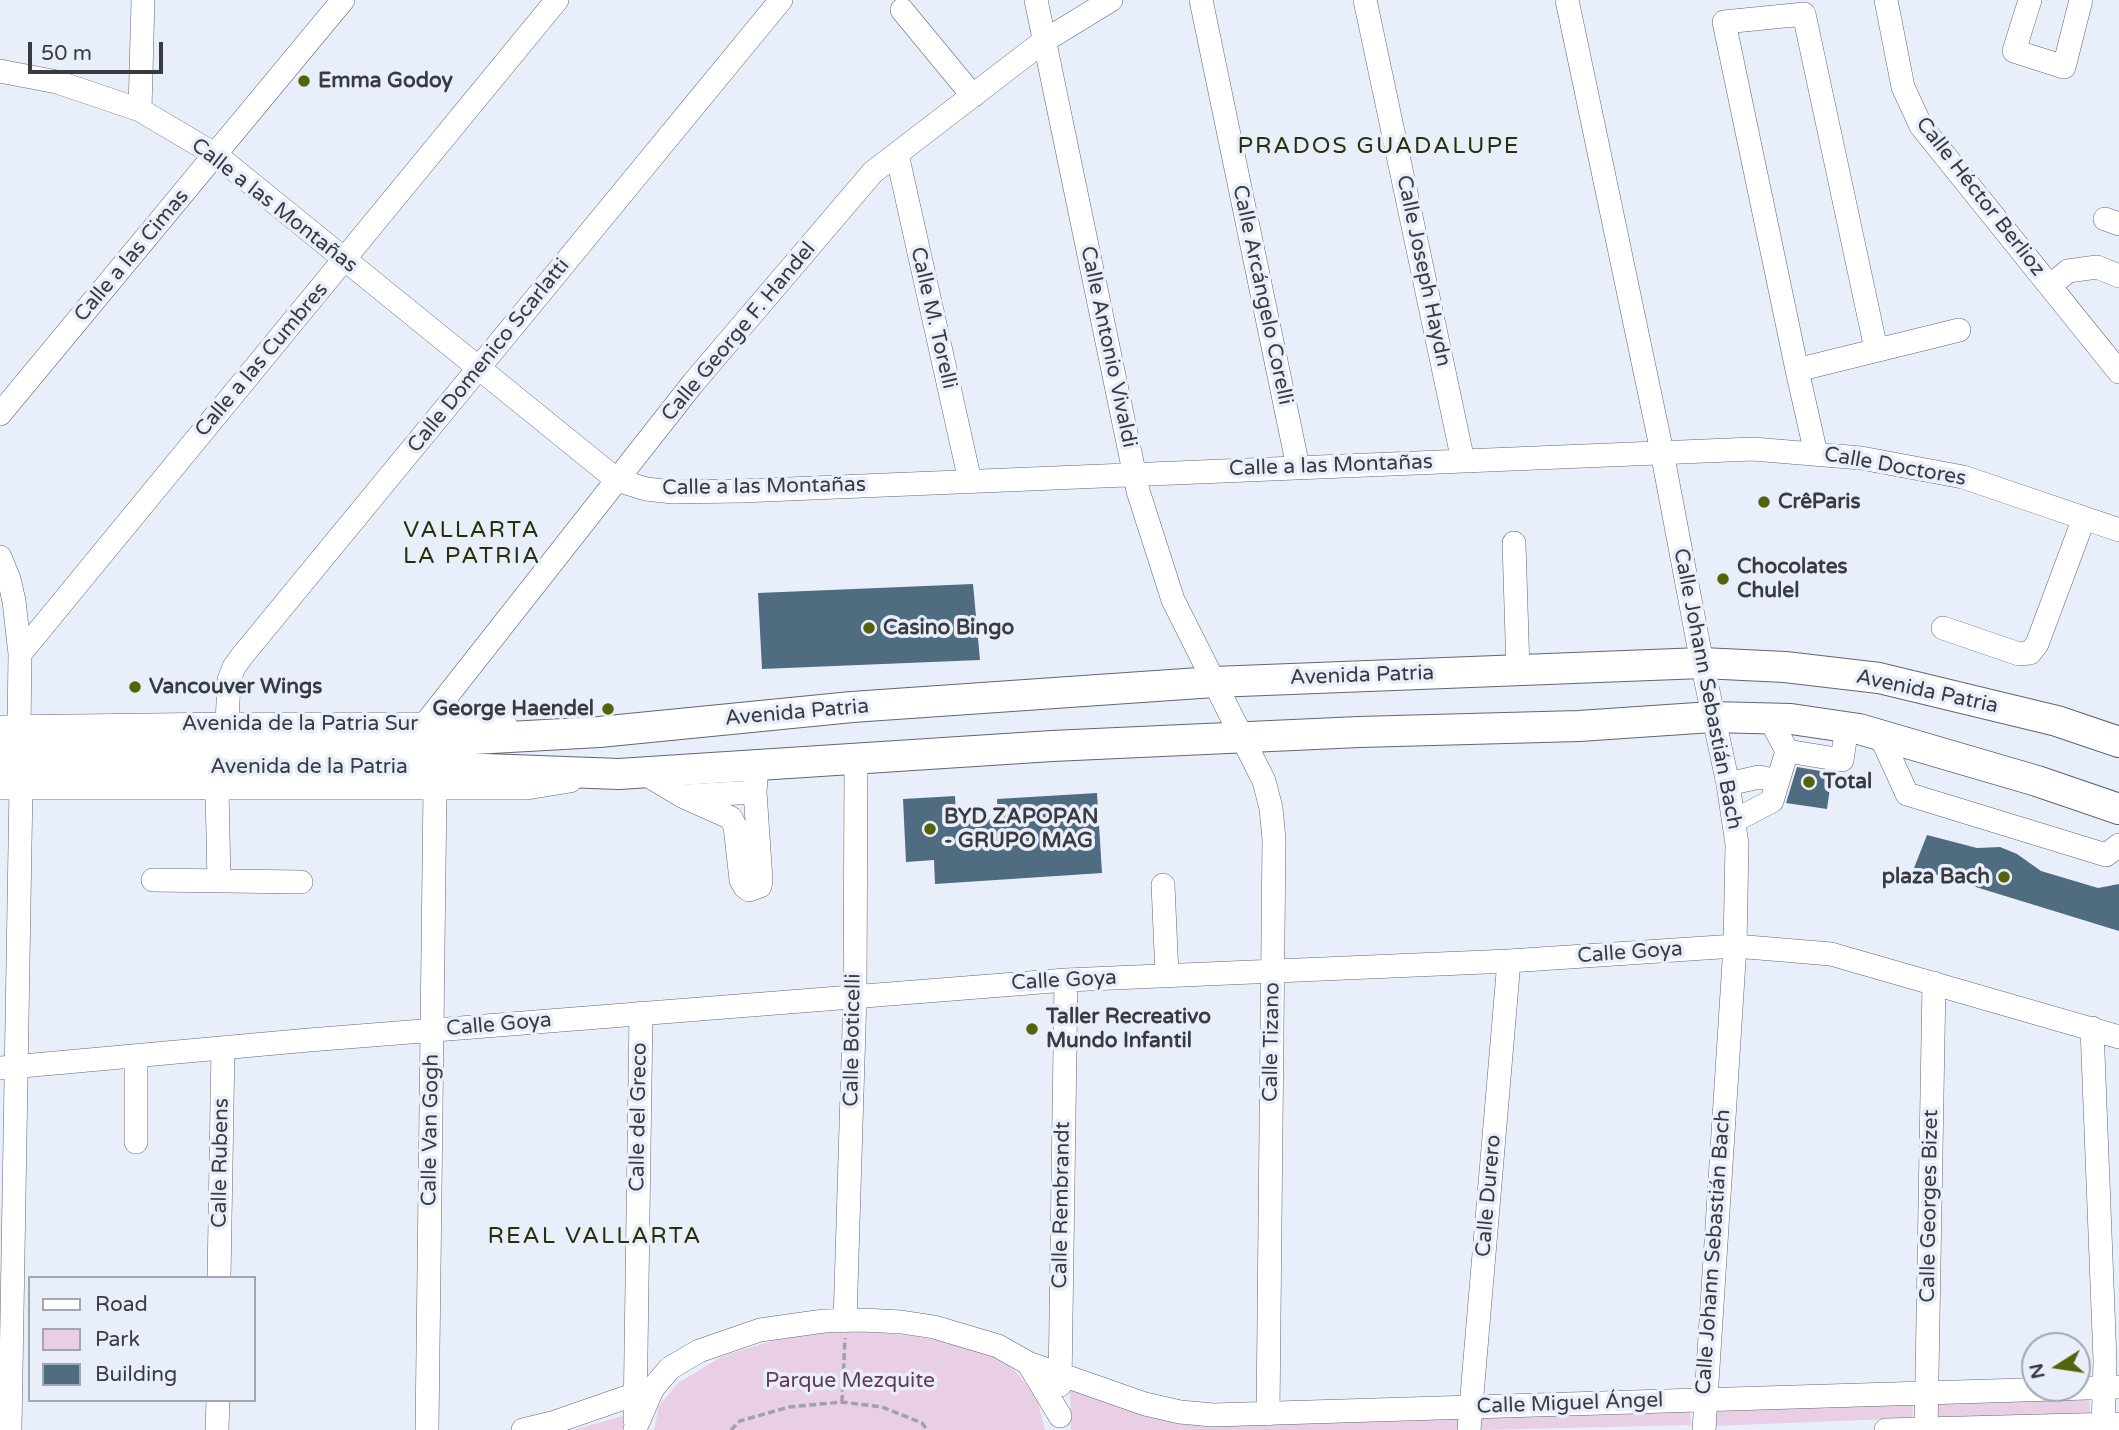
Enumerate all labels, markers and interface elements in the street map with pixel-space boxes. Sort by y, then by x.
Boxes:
scale bar [32,28,166,72]
text: 50 m [41,41,92,66]
place label: Emma Godoy [318,68,453,94]
marker: Emma Godoy [296,73,312,89]
street label: Calle Héctor Berlioz [1910,112,2050,282]
street label: Calle a las Montañas [186,133,362,279]
district label: PRADOS GUADALUPE [1239,133,1519,161]
street label: Calle Joseph Haydn [1390,173,1456,369]
street label: Calle Arcángelo Corelli [1226,183,1298,407]
street label: Calle a las Cimas [69,185,195,327]
street label: Calle George F. Handel [657,237,821,427]
street label: Calle Antonio Vivaldi [1074,244,1142,450]
street label: Calle M. Torelli [904,245,962,391]
street label: Calle Domenico Scarlatti [403,254,575,458]
street label: Calle a las Cumbres [190,278,334,442]
street label: Calle Doctores [1822,442,1968,492]
street label: Calle a las Montañas [1229,450,1433,482]
street label: Calle a las Montañas [662,473,866,501]
place label: CrêParis [1778,489,1861,515]
marker: CrêParis [1756,494,1772,510]
district label: VALLARTA LA PATRIA [404,517,540,571]
street label: Calle Johann Sebastián Bach [1667,546,1747,832]
place label: Chocolates Chulel [1737,554,1848,604]
marker: Chocolates Chulel [1715,571,1731,587]
place label: Casino Bingo [883,615,1014,641]
marker: Casino Bingo [861,620,877,636]
street label: Avenida Patria [1289,661,1435,691]
street label: Avenida Patria [1854,665,2000,719]
place label: Vancouver Wings [149,674,322,700]
marker: Vancouver Wings [127,679,143,695]
street label: Avenida Patria [724,694,870,732]
place label: George Haendel [432,696,594,722]
marker: George Haendel [600,701,616,717]
street label: Avenida de la Patria Sur [182,711,418,737]
street label: Avenida de la Patria [210,754,408,780]
place label: Total [1823,769,1872,795]
marker: Total [1801,774,1817,790]
place label: BYD ZAPOPAN - GRUPO MAG [944,804,1099,854]
marker: BYD ZAPOPAN - GRUPO MAG [922,821,938,837]
place label: plaza Bach [1882,864,1990,890]
marker: plaza Bach [1996,869,2012,885]
street label: Calle Goya [1576,937,1684,969]
street label: Calle Goya [1011,966,1117,996]
street label: Calle Boticelli [839,973,867,1107]
street label: Calle Tizano [1258,982,1286,1102]
place label: Taller Recreativo Mundo Infantil [1046,1004,1211,1054]
street label: Calle Goya [445,1008,553,1042]
marker: Taller Recreativo Mundo Infantil [1024,1021,1040,1037]
street label: Calle del Greco [625,1042,653,1192]
street label: Calle Van Gogh [417,1054,445,1206]
street label: Calle Rubens [207,1098,235,1228]
street label: Calle Johann Sebastián Bach [1691,1109,1737,1395]
street label: Calle Georges Bizet [1916,1109,1944,1303]
street label: Calle Rembrandt [1048,1121,1076,1289]
street label: Calle Durero [1471,1134,1507,1258]
district label: REAL VALLARTA [489,1223,701,1251]
legend [28,1276,256,1402]
text: Road [95,1292,148,1317]
text: Park [95,1327,140,1352]
north arrow [2021,1332,2091,1402]
text: N [2025,1361,2050,1381]
text: Building [95,1362,177,1387]
park label: Parque Mezquite [765,1368,935,1394]
street label: Calle Miguel Ángel [1476,1388,1664,1420]

